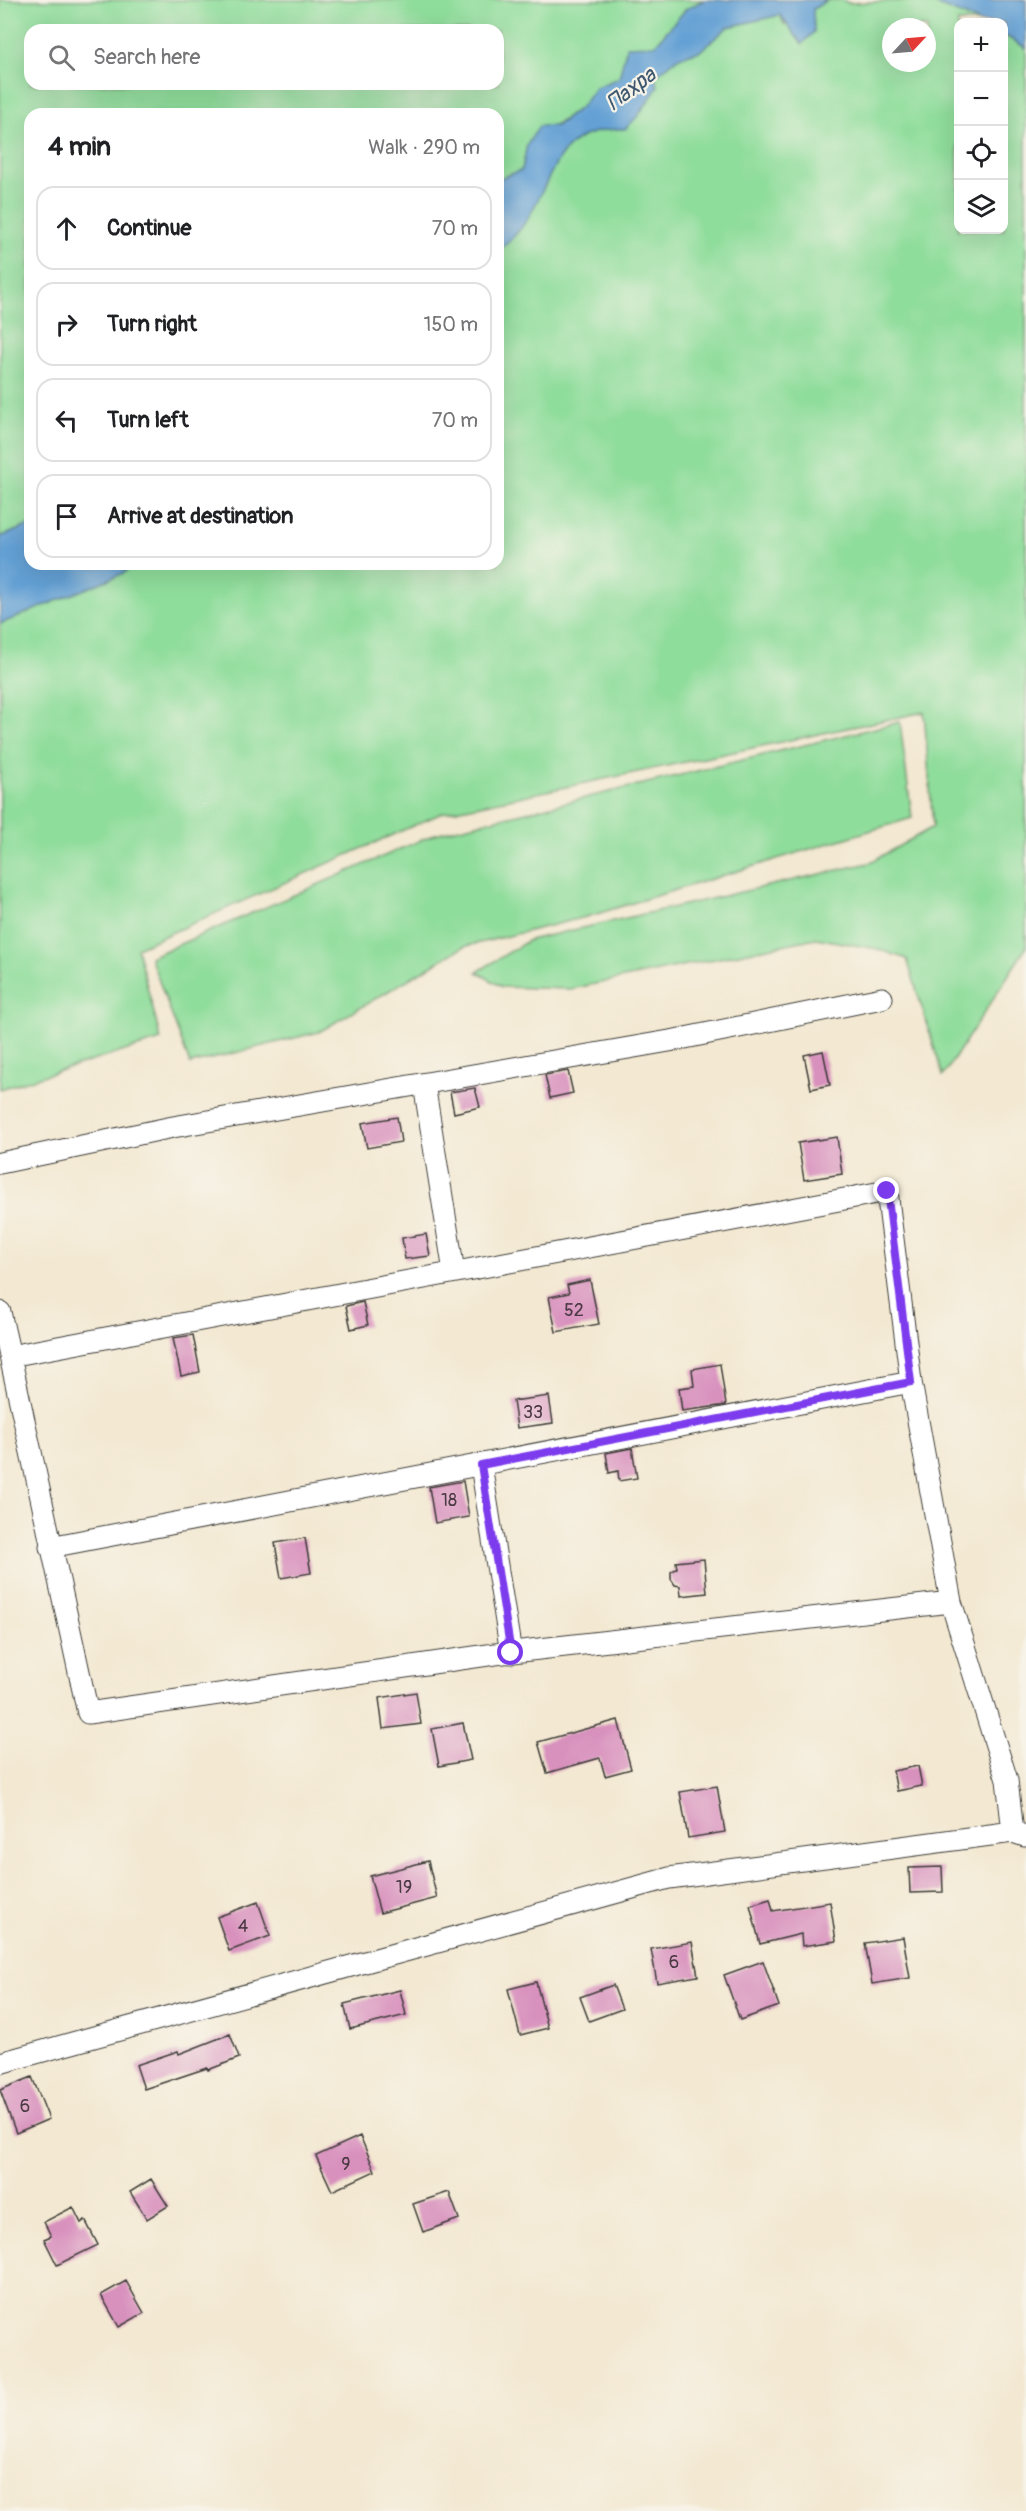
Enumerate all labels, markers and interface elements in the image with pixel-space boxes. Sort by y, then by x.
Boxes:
north arrow [882,18,936,72]
map controls [954,18,1008,234]
button: + [954,18,1008,72]
search box [24,24,504,90]
icon: search [45,41,78,74]
text: Search here [93,43,200,71]
water label: Пахра [601,60,663,117]
button: − [954,72,1008,126]
button: locate [954,126,1008,180]
text: 4 min [48,131,111,163]
text: Walk · 290 m [368,135,480,160]
button: layers [954,180,1008,234]
icon: ahead [50,212,83,245]
text: Continue [107,214,191,242]
text: 70 m [432,216,478,241]
icon: right [50,308,83,341]
text: Turn right [107,310,197,338]
text: 150 m [424,312,478,337]
icon: left [50,404,83,437]
text: Turn left [107,406,189,434]
text: 70 m [432,408,478,433]
icon: arrive [50,500,83,533]
text: Arrive at destination [107,502,293,530]
route end [873,1177,899,1203]
house number: 52 [564,1299,584,1322]
house number: 33 [523,1401,543,1424]
house number: 18 [441,1489,457,1512]
route start [497,1639,523,1665]
house number: 19 [396,1876,412,1899]
house number: 4 [238,1915,249,1938]
house number: 6 [669,1951,679,1974]
house number: 6 [20,2095,30,2118]
house number: 9 [341,2153,351,2176]

